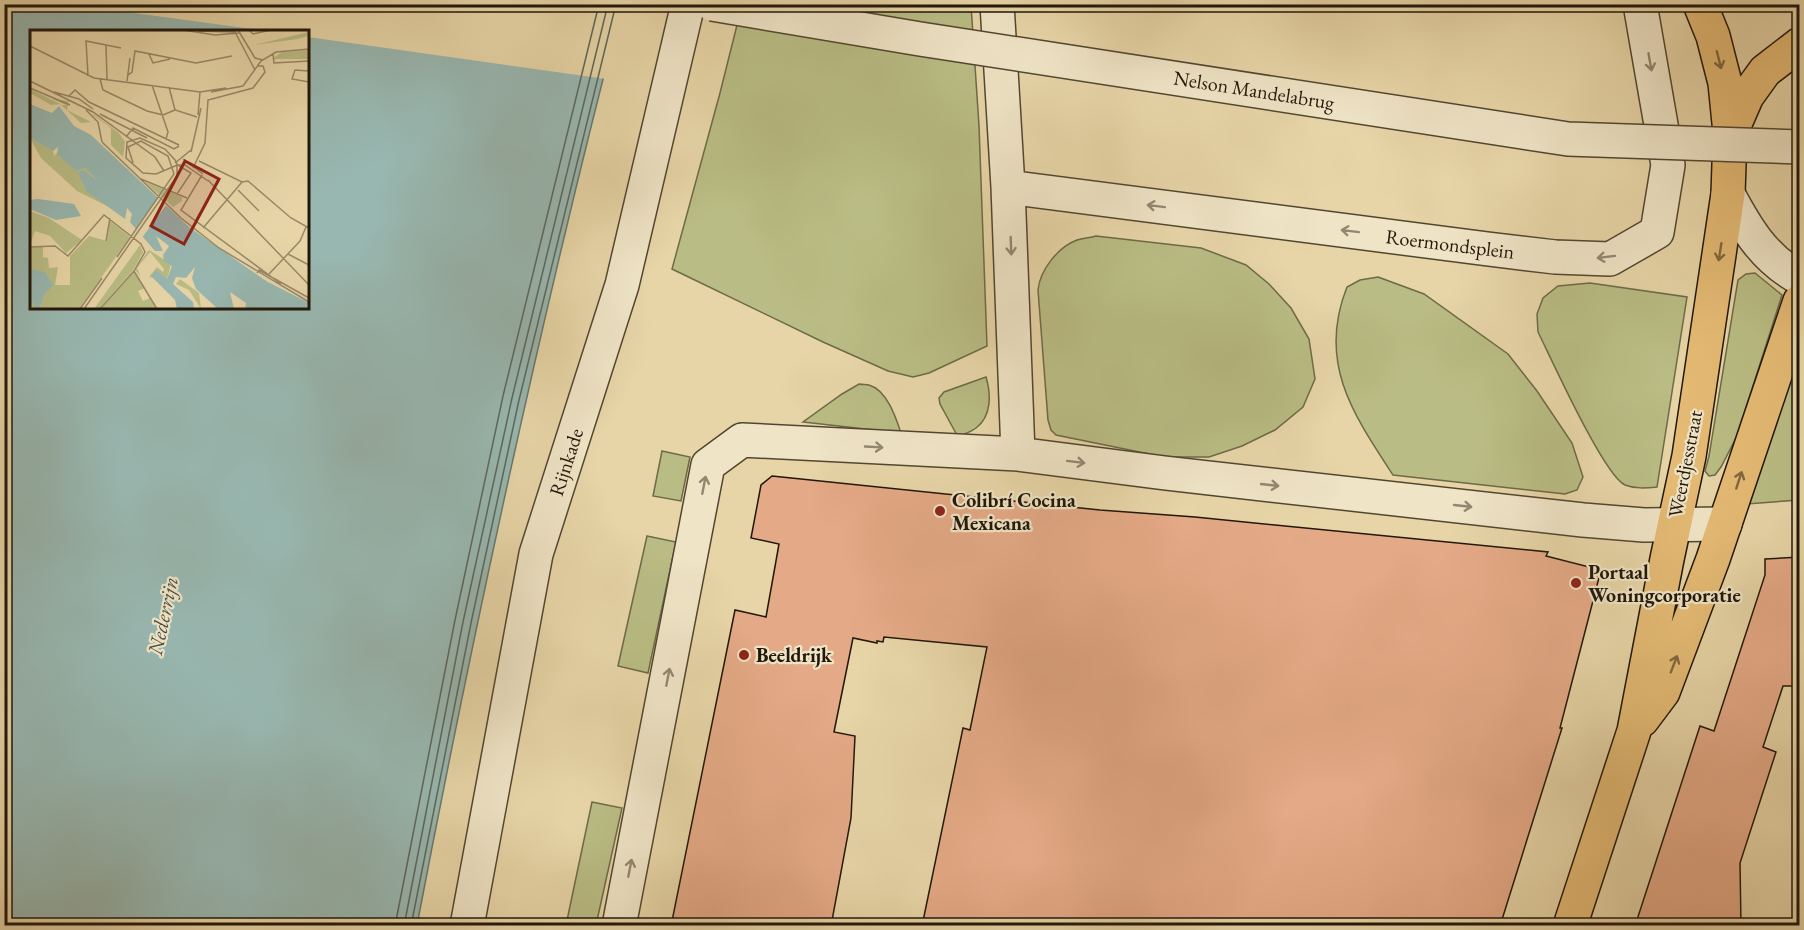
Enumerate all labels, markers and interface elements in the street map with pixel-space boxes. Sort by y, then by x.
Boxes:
inset map [30,30,309,309]
one-way arrow [1714,50,1726,69]
one-way arrow [1645,52,1656,71]
street label: Nelson Mandelabrug [1172,64,1337,116]
one-way arrow [1147,200,1167,211]
street label: Roermondsplein [1384,223,1516,265]
one-way arrow [1340,225,1360,236]
one-way arrow [1005,235,1016,255]
one-way arrow [1714,242,1725,261]
one-way arrow [1596,252,1616,263]
street label: Weerdjesstraat [1662,407,1708,520]
street label: Rijnkade [543,425,589,499]
one-way arrow [863,442,883,453]
one-way arrow [1066,456,1085,467]
one-way arrow [1734,471,1745,490]
one-way arrow [699,476,710,495]
one-way arrow [1259,480,1279,491]
place label: Colibrí Cocina Mexicana [952,487,1076,536]
one-way arrow [1453,501,1473,512]
marker: Colibrí Cocina Mexicana [933,504,947,518]
place label: Portaal Woningcorporatie [1588,559,1741,608]
water label: Nederrijn [141,574,184,659]
marker: Portaal Woningcorporatie [1569,576,1583,590]
place label: Beeldrijk [756,642,833,668]
marker: Beeldrijk [737,648,751,662]
one-way arrow [1669,655,1680,673]
one-way arrow [663,667,674,687]
one-way arrow [625,859,636,878]

